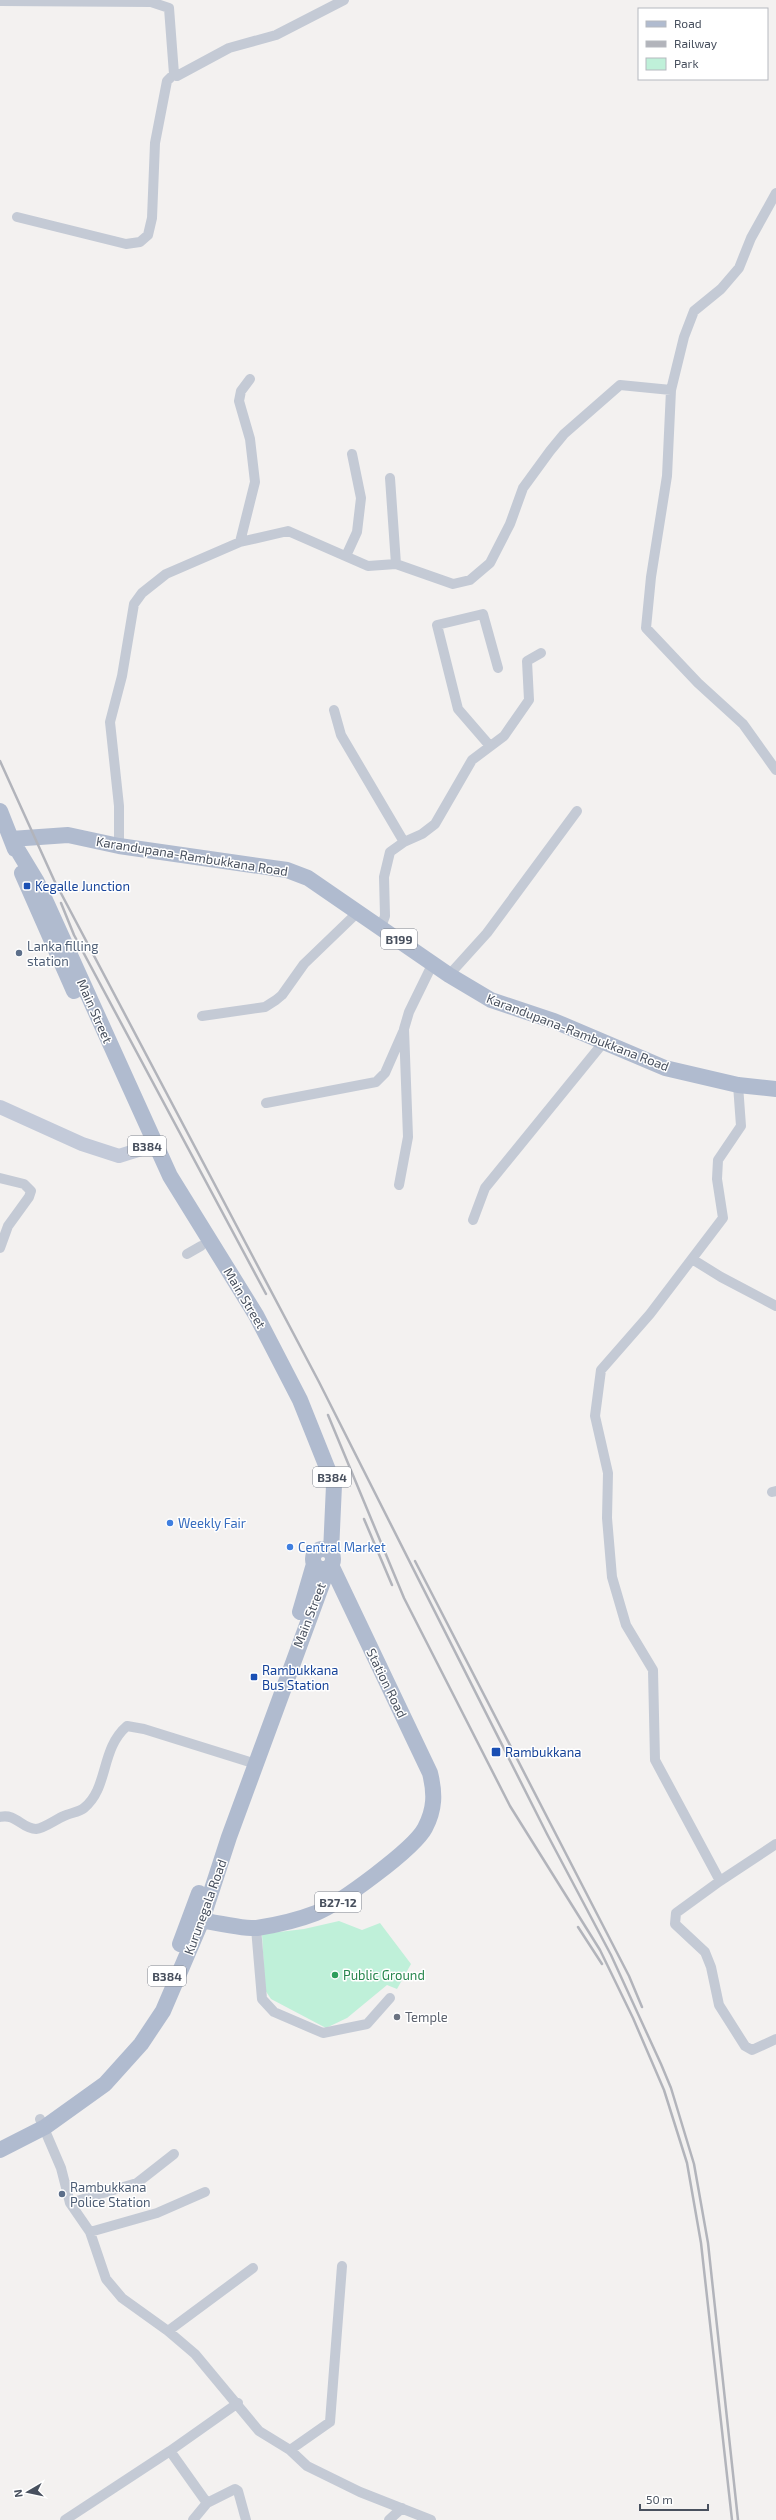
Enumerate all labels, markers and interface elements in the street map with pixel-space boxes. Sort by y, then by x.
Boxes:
legend [638,8,768,80]
text: Road [674,16,702,30]
text: Railway [674,36,718,50]
text: Park [674,56,699,70]
street label: Karandupana-Rambukkana Road [95,833,289,879]
place label: Kegalle Junction [35,878,130,894]
marker: Kegalle Junction [22,881,32,891]
road number: B199 [381,929,417,949]
place label: Lanka filling station [27,938,98,969]
marker: Lanka filling station [14,948,24,958]
street label: Main Street [74,977,116,1046]
street label: Karandupana-Rambukkana Road [485,990,671,1074]
road number: B384 [128,1136,166,1156]
street label: Main Street [221,1265,269,1331]
road number: B384 [313,1467,351,1487]
place label: Weekly Fair [178,1515,246,1531]
marker: Weekly Fair [165,1518,175,1528]
place label: Central Market [298,1539,386,1555]
marker: Central Market [285,1542,295,1552]
street label: Main Street [289,1580,329,1650]
street label: Station Road [363,1646,411,1720]
place label: Rambukkana Bus Station [262,1662,338,1693]
marker: Rambukkana Bus Station [249,1672,259,1682]
place label: Rambukkana [505,1744,581,1760]
marker: Rambukkana [490,1746,502,1758]
street label: Kurunegala Road [180,1857,230,1957]
road number: B27-12 [315,1892,361,1912]
road number: B384 [148,1966,186,1986]
place label: Public Ground [343,1967,425,1983]
marker: Public Ground [330,1970,340,1980]
place label: Temple [405,2009,448,2025]
marker: Temple [392,2012,402,2022]
place label: Rambukkana Police Station [70,2179,151,2210]
marker: Rambukkana Police Station [57,2189,67,2199]
north arrow [8,2472,48,2512]
scale bar [640,2486,708,2512]
text: N [11,2489,25,2499]
text: 50 m [646,2492,673,2506]

